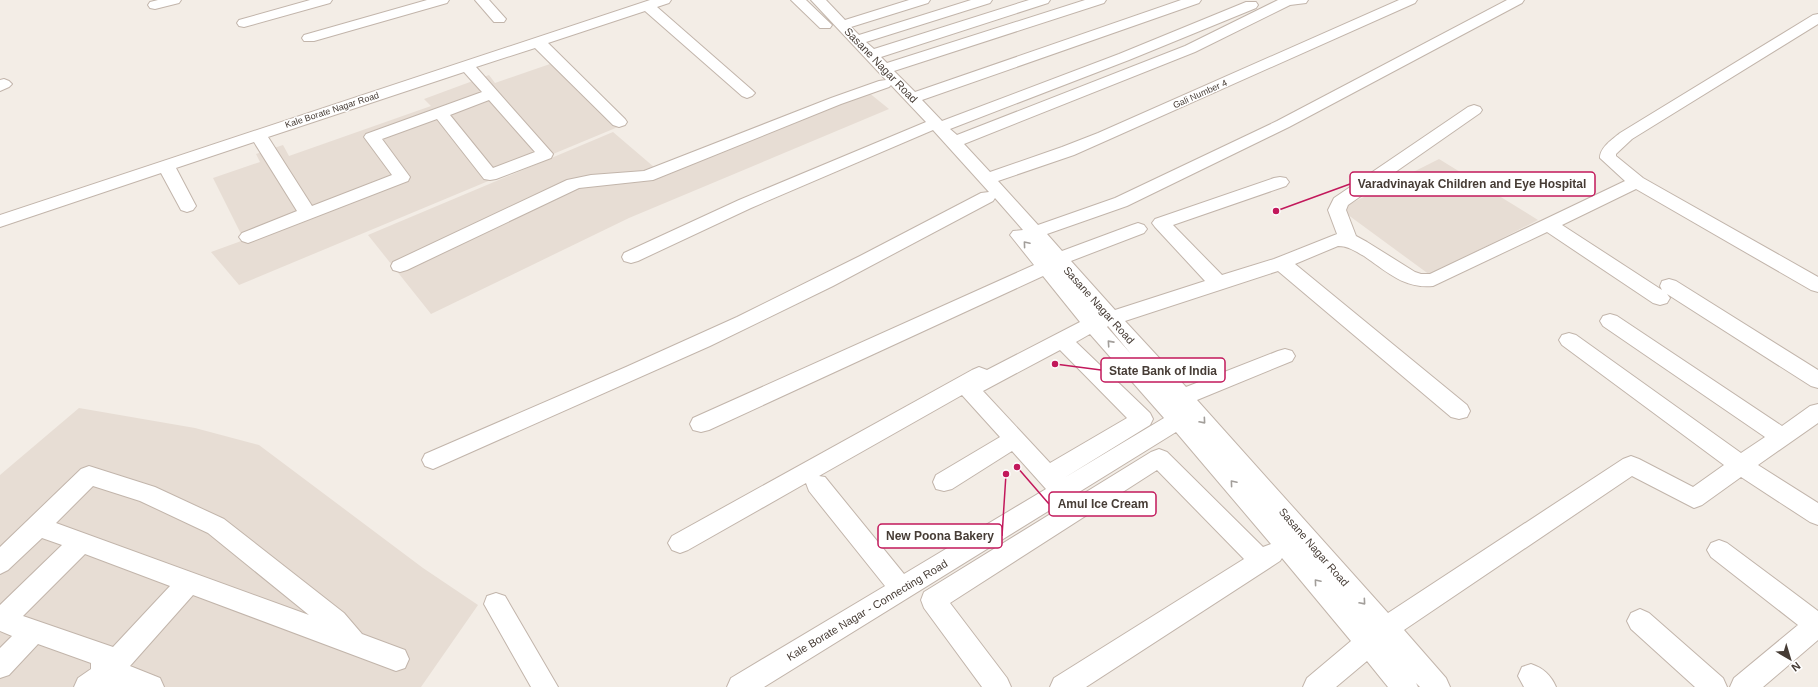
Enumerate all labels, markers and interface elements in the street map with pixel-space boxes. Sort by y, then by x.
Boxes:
street label: Sasane Nagar Road [842,25,920,105]
street label: Gali Number 4 [1171,78,1229,110]
street label: Kale Borate Nagar Road [284,90,380,130]
callout: Varadvinayak Children and Eye Hospital [1350,172,1595,196]
text: Varadvinayak Children and Eye Hospital [1358,177,1586,191]
one-way arrow [1024,241,1031,249]
street label: Sasane Nagar Road [1061,264,1137,346]
one-way arrow [1108,340,1115,348]
callout: State Bank of India [1101,358,1225,382]
text: State Bank of India [1109,364,1217,378]
one-way arrow [1199,416,1206,424]
one-way arrow [1231,480,1238,487]
callout: Amul Ice Cream [1049,492,1156,516]
text: Amul Ice Cream [1058,497,1148,511]
street label: Sasane Nagar Road [1277,505,1351,589]
callout: New Poona Bakery [878,524,1002,548]
text: New Poona Bakery [886,529,994,543]
street label: Kale Borate Nagar - Connecting Road [785,557,949,663]
one-way arrow [1314,580,1321,587]
one-way arrow [1359,598,1366,605]
north arrow [1770,639,1810,679]
text: N [1789,660,1803,674]

